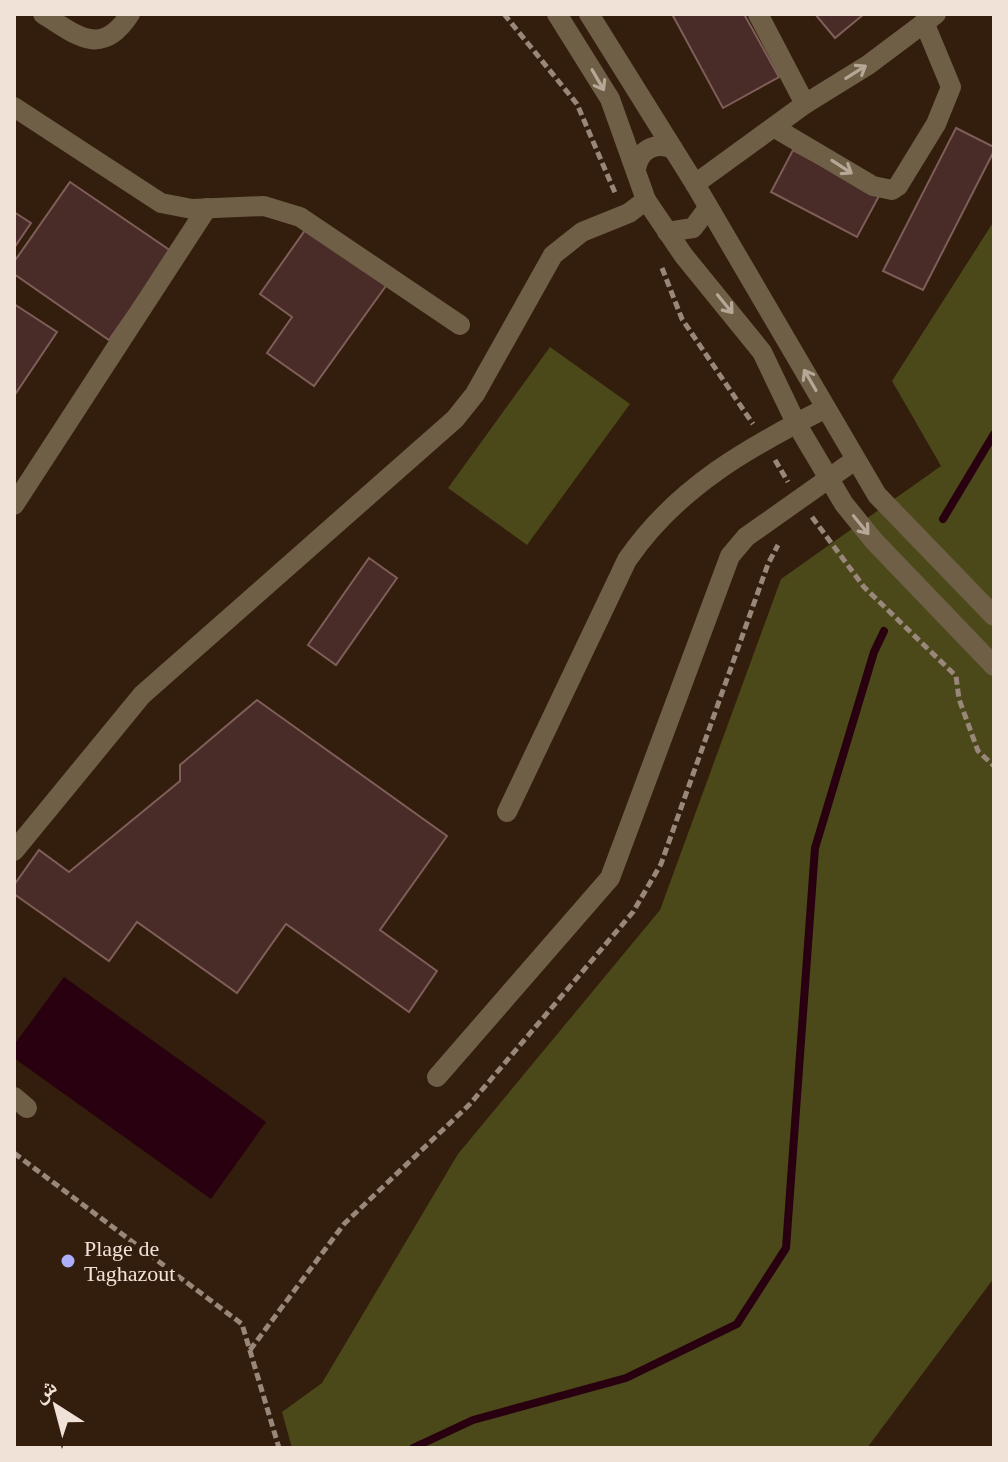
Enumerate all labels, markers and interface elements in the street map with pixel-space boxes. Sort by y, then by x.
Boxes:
one-way arrow [844,64,867,80]
one-way arrow [591,68,607,91]
one-way arrow [830,159,853,175]
one-way arrow [716,293,734,314]
one-way arrow [802,369,818,392]
one-way arrow [852,514,870,534]
place label: Plage de Taghazout [84,1236,175,1286]
marker: Plage de Taghazout [59,1252,77,1270]
north arrow [16,1366,96,1446]
text: ش [28,1373,62,1408]

